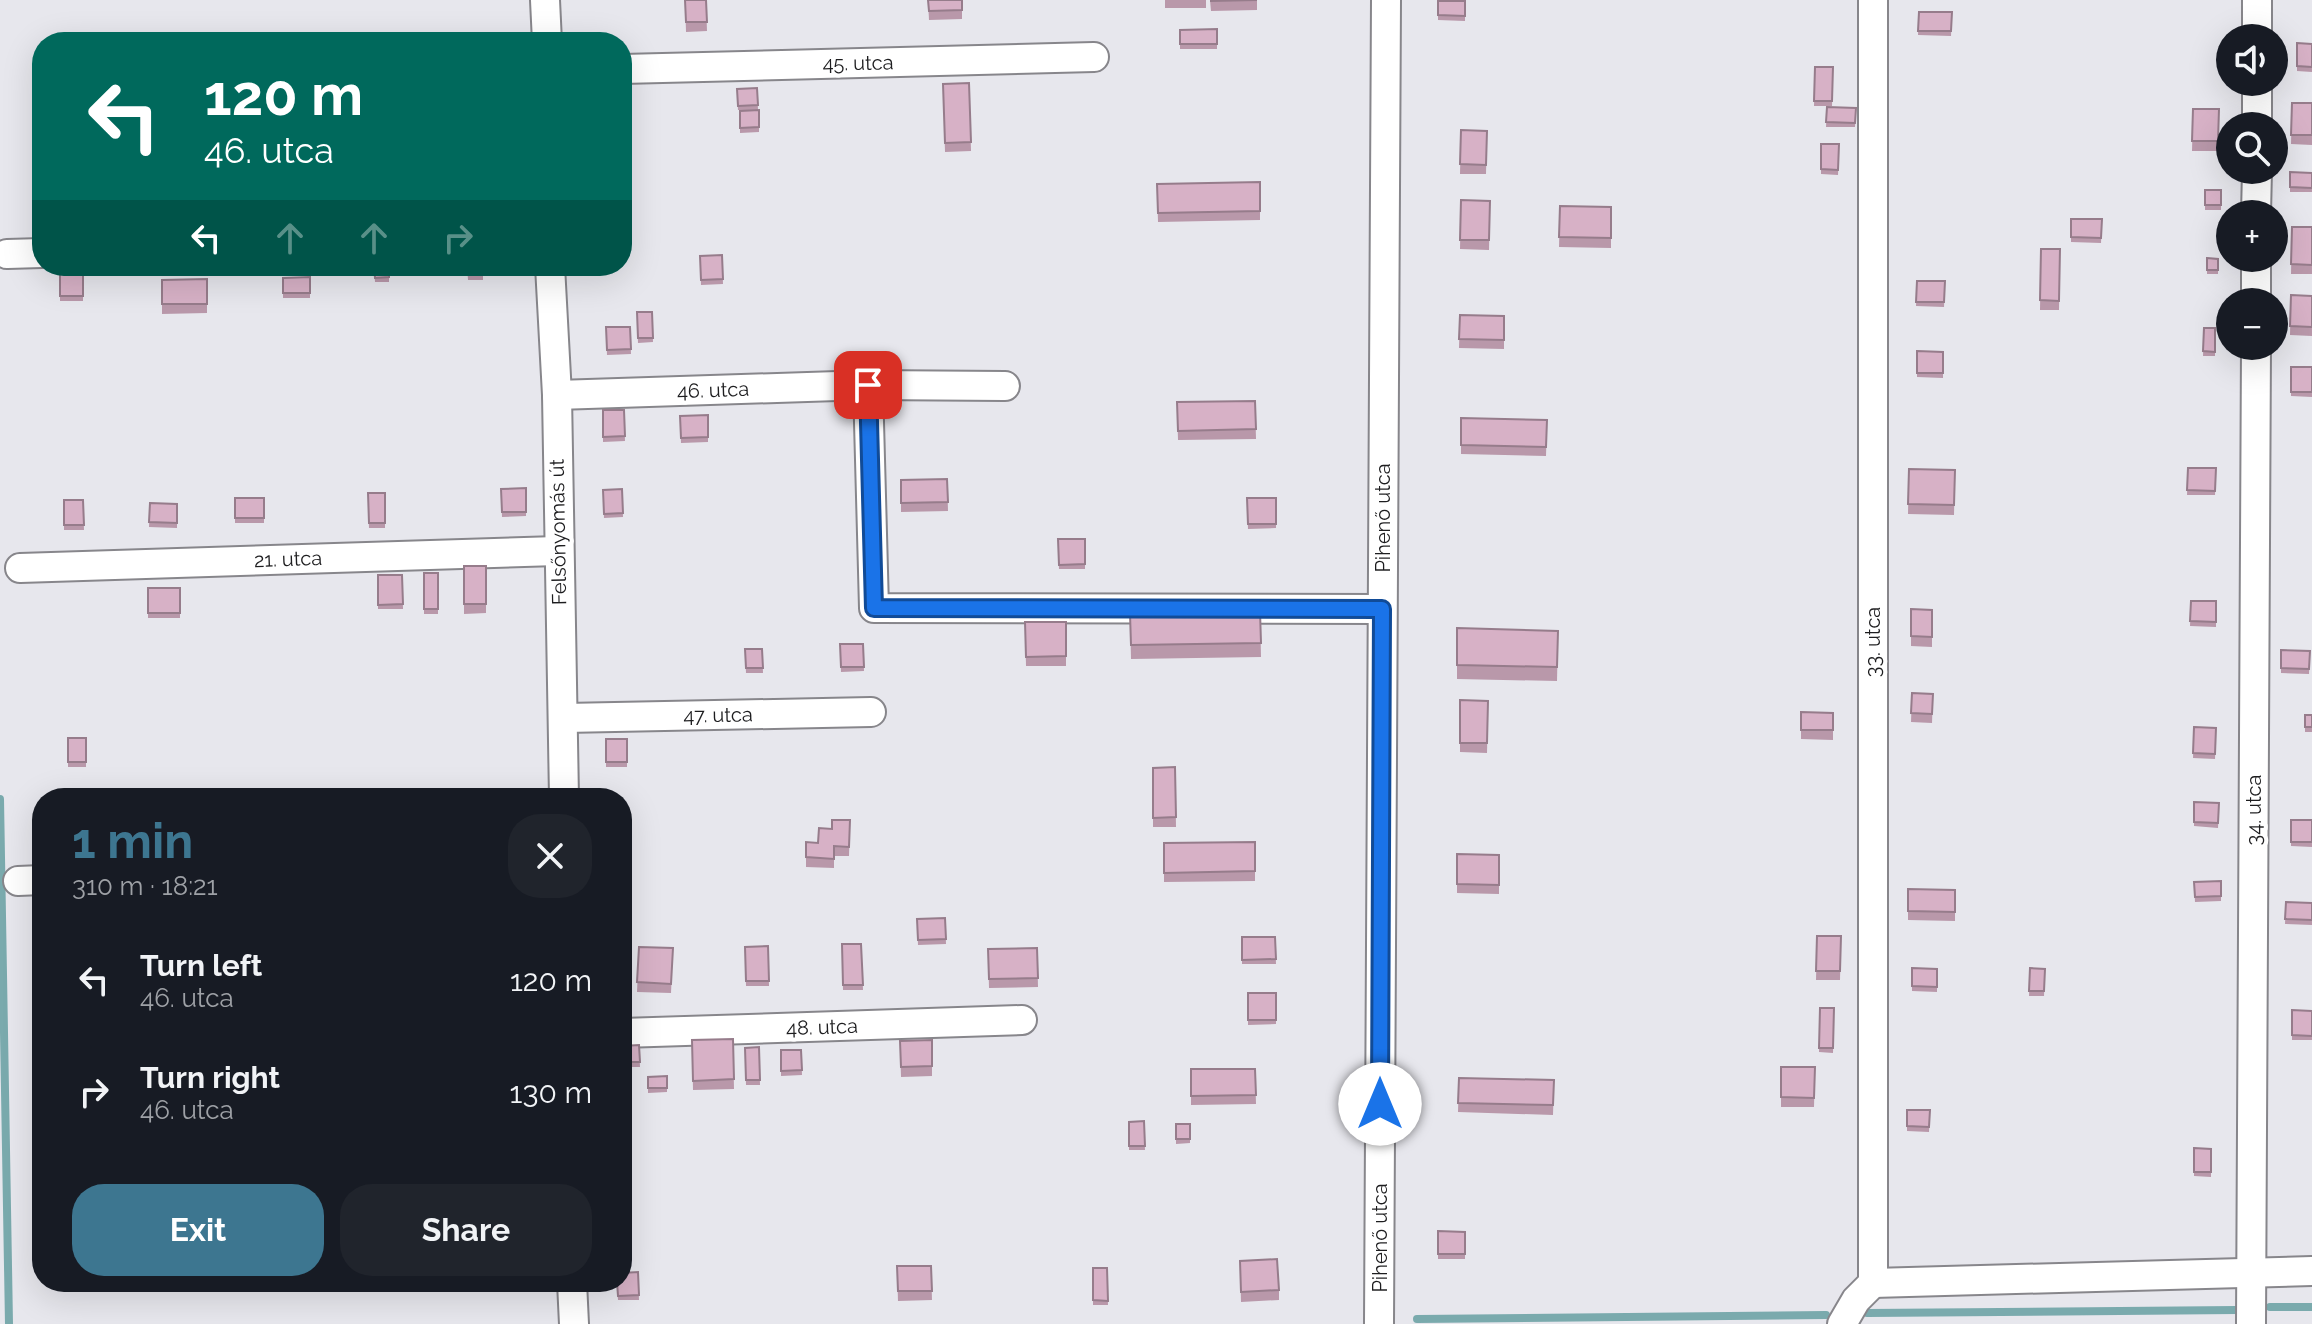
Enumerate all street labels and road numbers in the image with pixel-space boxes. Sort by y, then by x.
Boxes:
street label: 45. utca [822,50,894,76]
street label: 46. utca [677,377,749,403]
street label: Felsőnyomás út [545,458,571,605]
street label: Pihenő utca [1371,463,1395,573]
street label: 21. utca [254,546,322,572]
street label: 33. utca [1861,607,1885,677]
street label: 47. utca [683,702,753,728]
street label: 34. utca [2242,775,2266,845]
street label: 48. utca [786,1014,858,1040]
street label: Pihenő utca [1368,1183,1392,1293]

